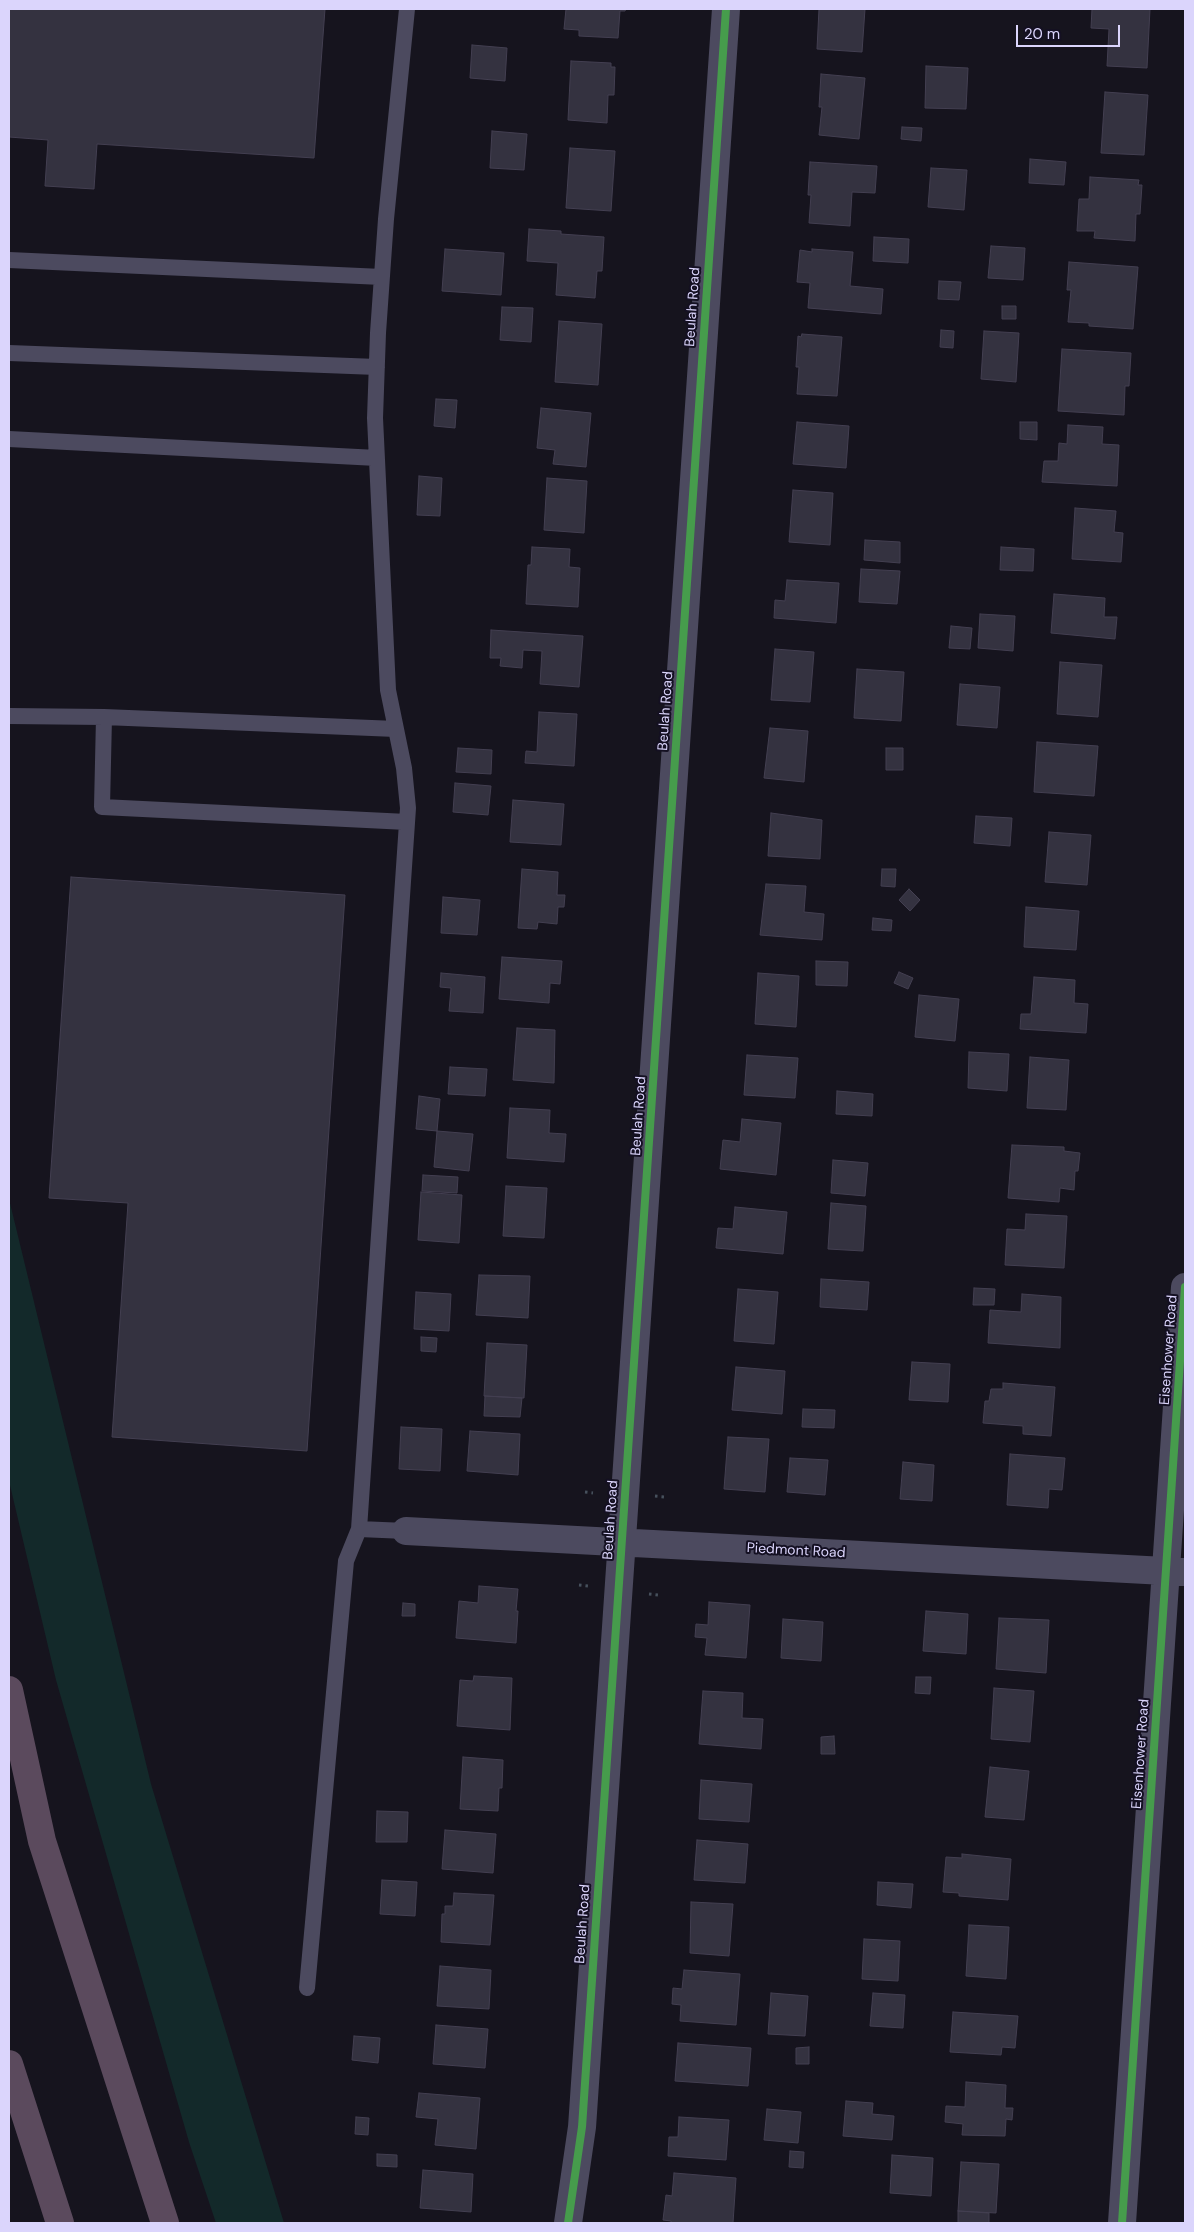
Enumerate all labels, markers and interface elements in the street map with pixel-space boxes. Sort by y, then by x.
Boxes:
scale bar [1019,15,1123,47]
text: 20 m [1024,24,1060,44]
street label: Beulah Road [682,267,704,347]
street label: Beulah Road [655,671,677,751]
street label: Beulah Road [628,1076,650,1156]
street label: Eisenhower Road [1157,1294,1181,1406]
street label: Beulah Road [600,1480,622,1560]
street label: Piedmont Road [746,1540,846,1562]
street label: Eisenhower Road [1129,1698,1153,1810]
street label: Beulah Road [572,1884,594,1964]

